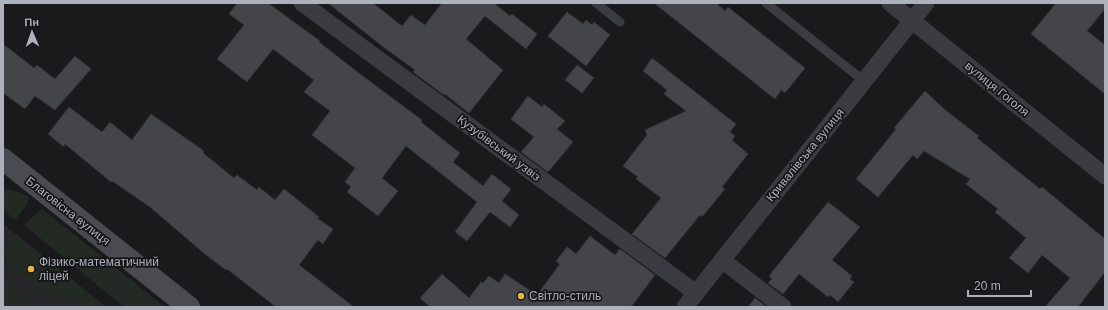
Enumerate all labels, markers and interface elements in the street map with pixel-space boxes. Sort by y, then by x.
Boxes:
north arrow [12,12,52,52]
text: Пн [24,16,39,28]
street label: вулиця Гоголя [962,59,1032,119]
street label: Кривалівська вулиця [763,106,847,204]
street label: Кузубівський узвіз [455,112,544,184]
street label: Благовісна вулиця [23,174,113,248]
place label: Фізико-математичний ліцей [39,255,159,283]
marker: Фізико-математичний ліцей [26,264,36,274]
scale bar [968,272,1031,298]
text: 20 m [974,279,1001,293]
place label: Світло-стиль [529,289,601,303]
marker: Світло-стиль [516,291,526,301]

